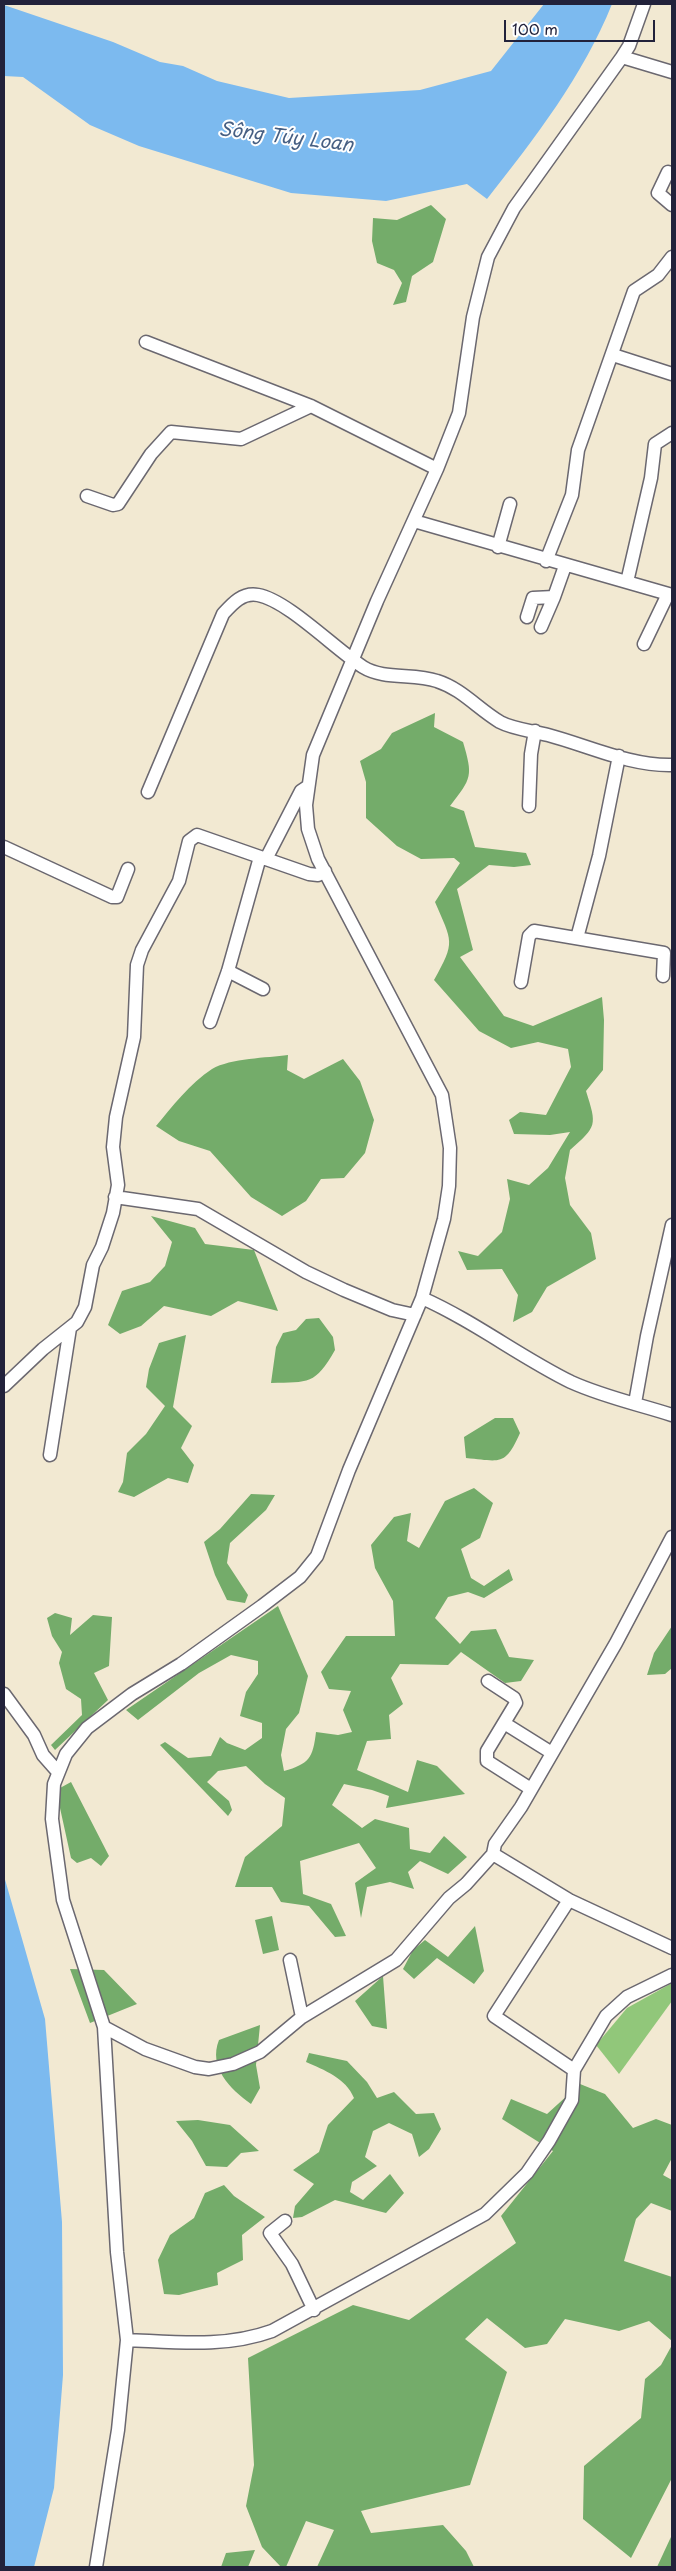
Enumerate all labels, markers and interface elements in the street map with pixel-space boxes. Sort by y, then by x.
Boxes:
scale bar [506,10,657,42]
text: 100 m [512,17,558,40]
water label: Sông Túy Loan [218,118,354,158]

